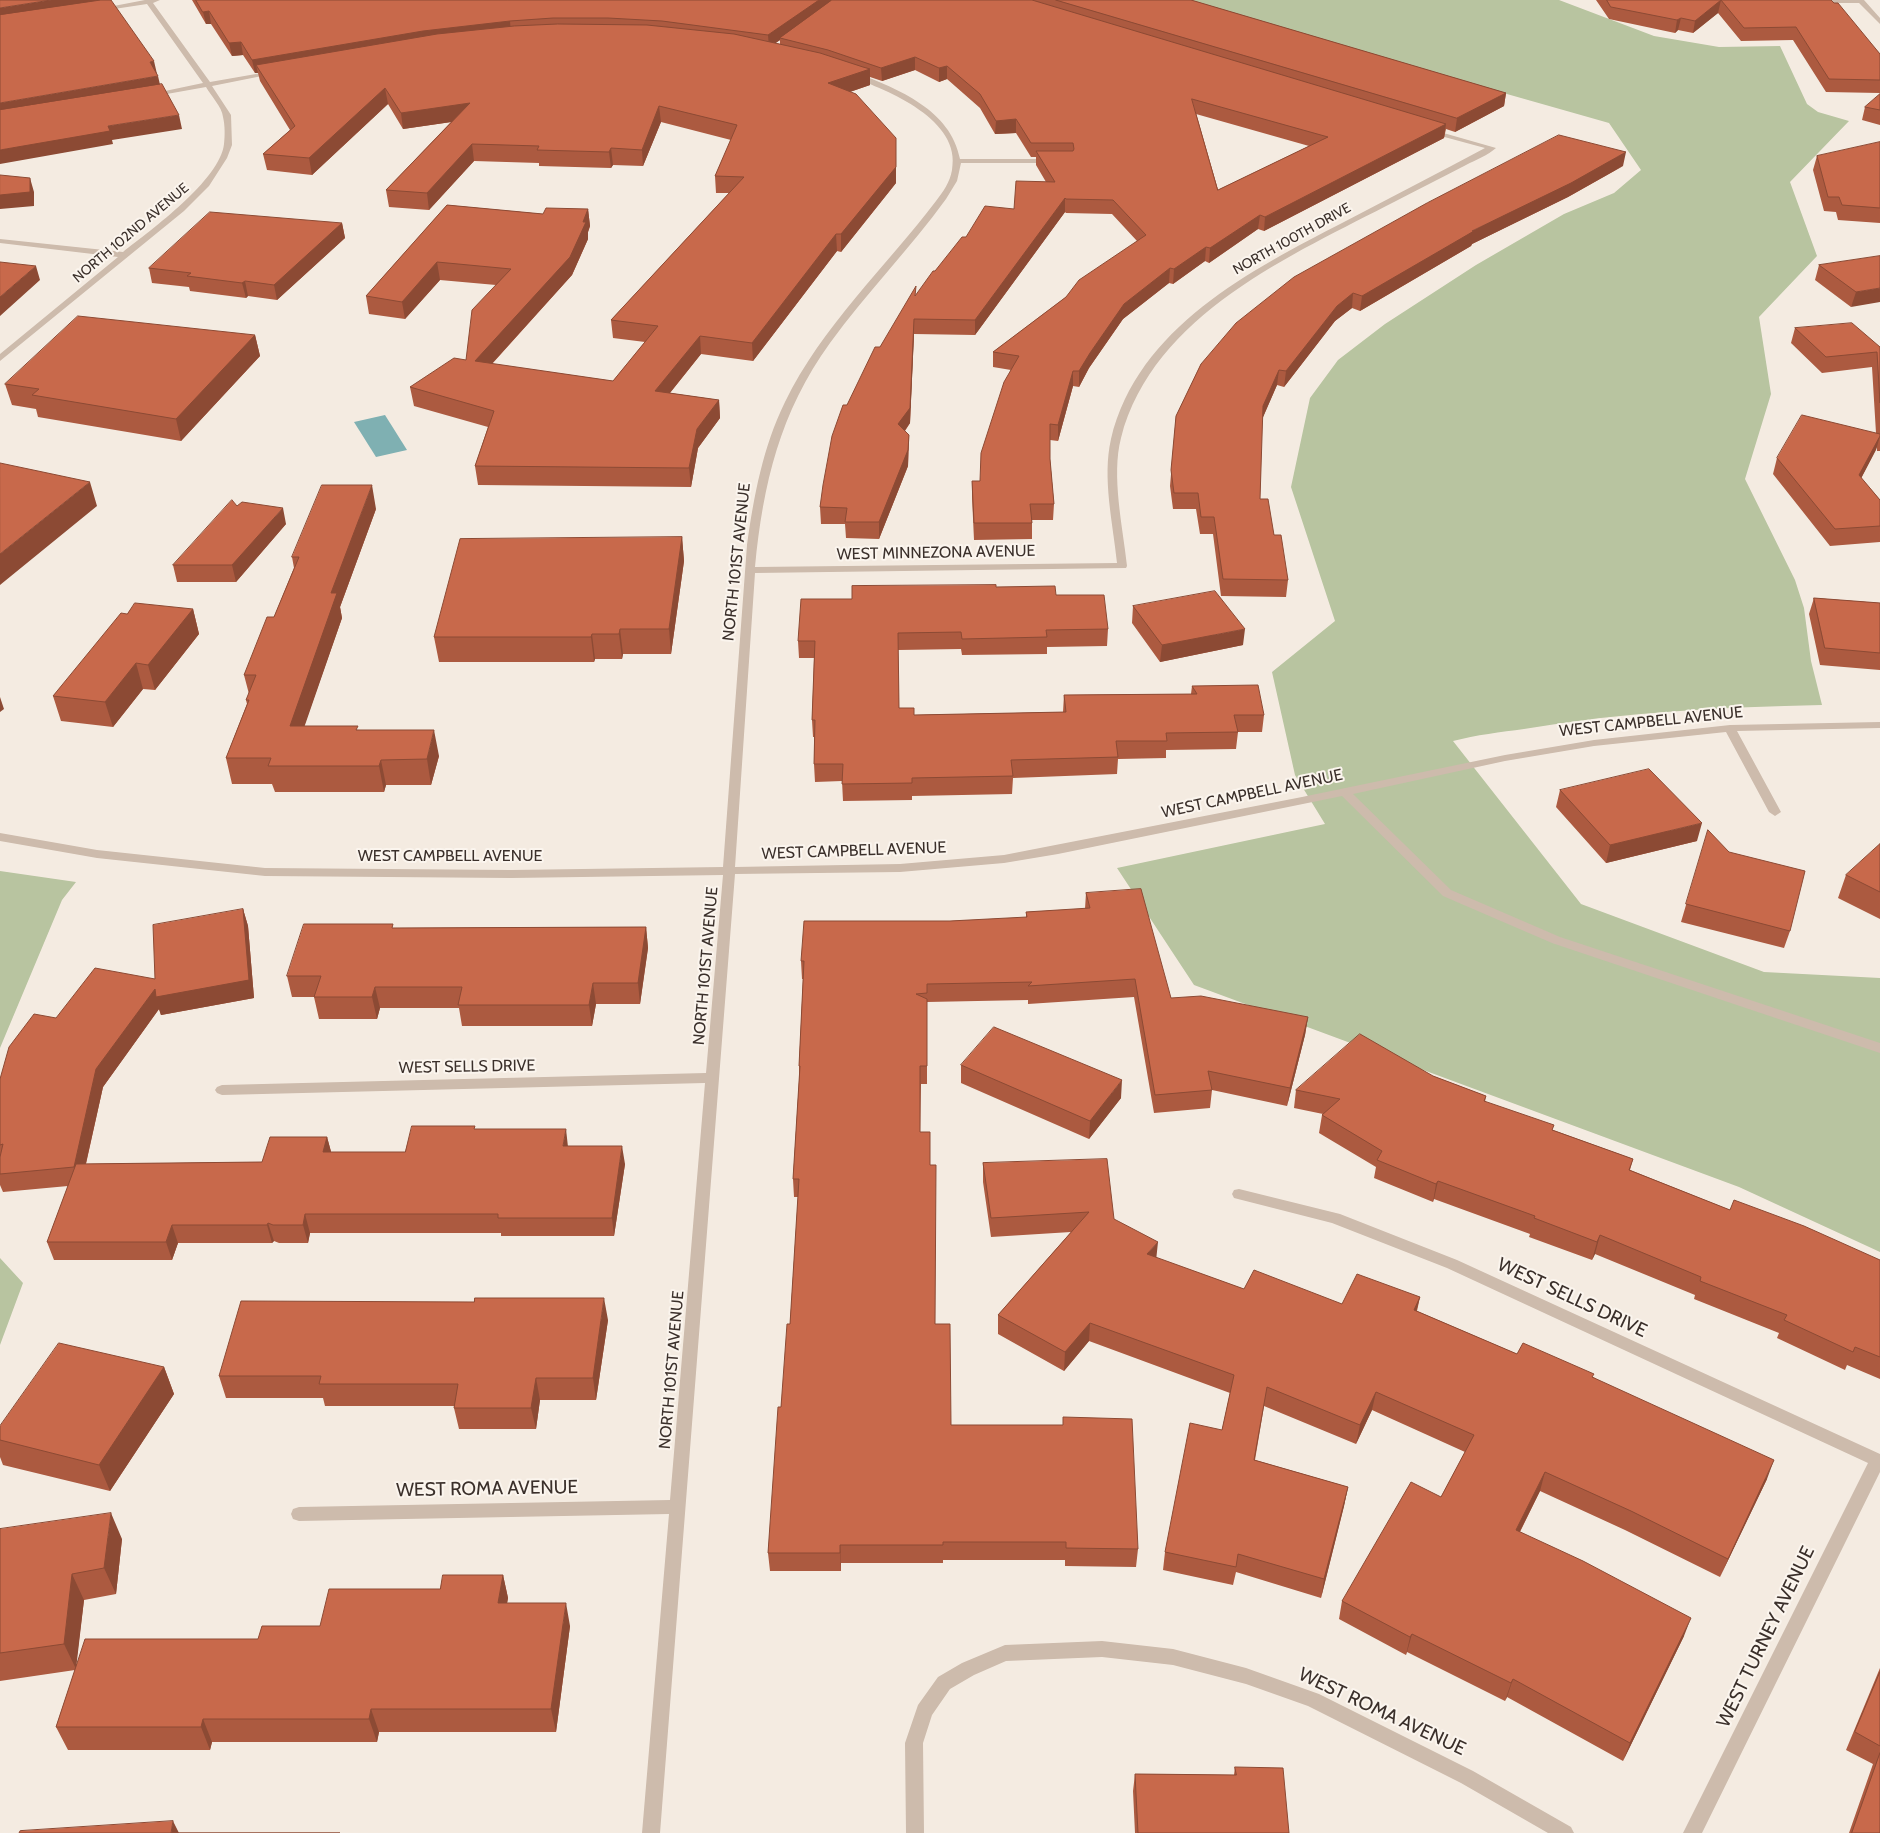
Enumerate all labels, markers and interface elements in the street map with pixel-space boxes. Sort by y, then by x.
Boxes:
street label: NORTH 102ND AVENUE [70,180,192,286]
street label: NORTH 100TH DRIVE [1230,200,1354,278]
street label: NORTH 101ST AVENUE [719,482,755,642]
street label: WEST MINNEZONA AVENUE [836,542,1036,564]
street label: WEST CAMPBELL AVENUE [1558,703,1744,741]
street label: WEST CAMPBELL AVENUE [1160,765,1344,823]
street label: WEST CAMPBELL AVENUE [761,838,947,864]
street label: WEST CAMPBELL AVENUE [358,846,542,866]
street label: NORTH 101ST AVENUE [690,886,722,1046]
street label: WEST SELLS DRIVE [399,1056,535,1078]
street label: WEST SELLS DRIVE [1494,1253,1650,1343]
street label: NORTH 101ST AVENUE [656,1290,688,1450]
street label: WEST ROMA AVENUE [396,1476,578,1502]
street label: WEST TURNEY AVENUE [1712,1543,1820,1731]
street label: WEST ROMA AVENUE [1295,1663,1469,1761]

